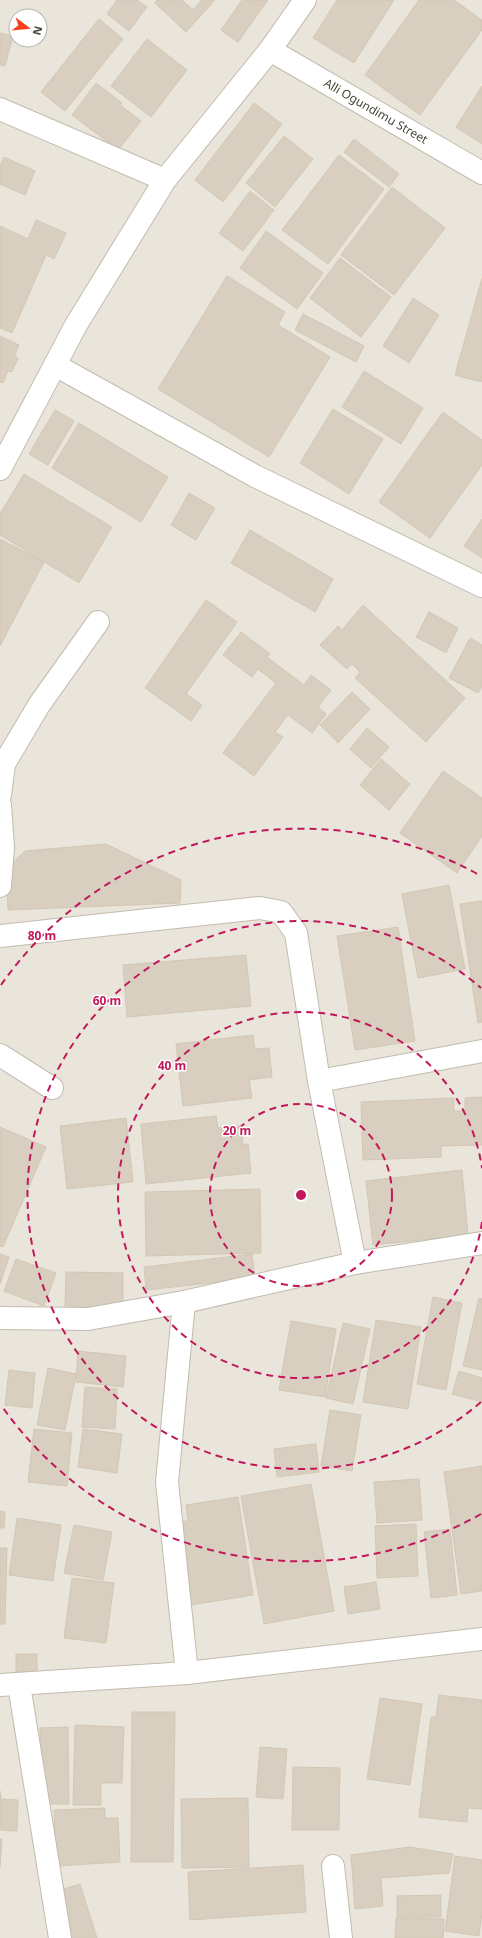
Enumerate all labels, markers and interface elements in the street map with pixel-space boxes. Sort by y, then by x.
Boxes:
north arrow [8,8,48,48]
text: N [30,25,47,37]
street label: Alli Ogundimu Street [321,74,432,148]
text: 80 m [28,927,56,944]
text: 60 m [93,992,121,1009]
text: 40 m [158,1057,186,1074]
text: 20 m [223,1122,251,1139]
centre of rings [294,1188,308,1202]

